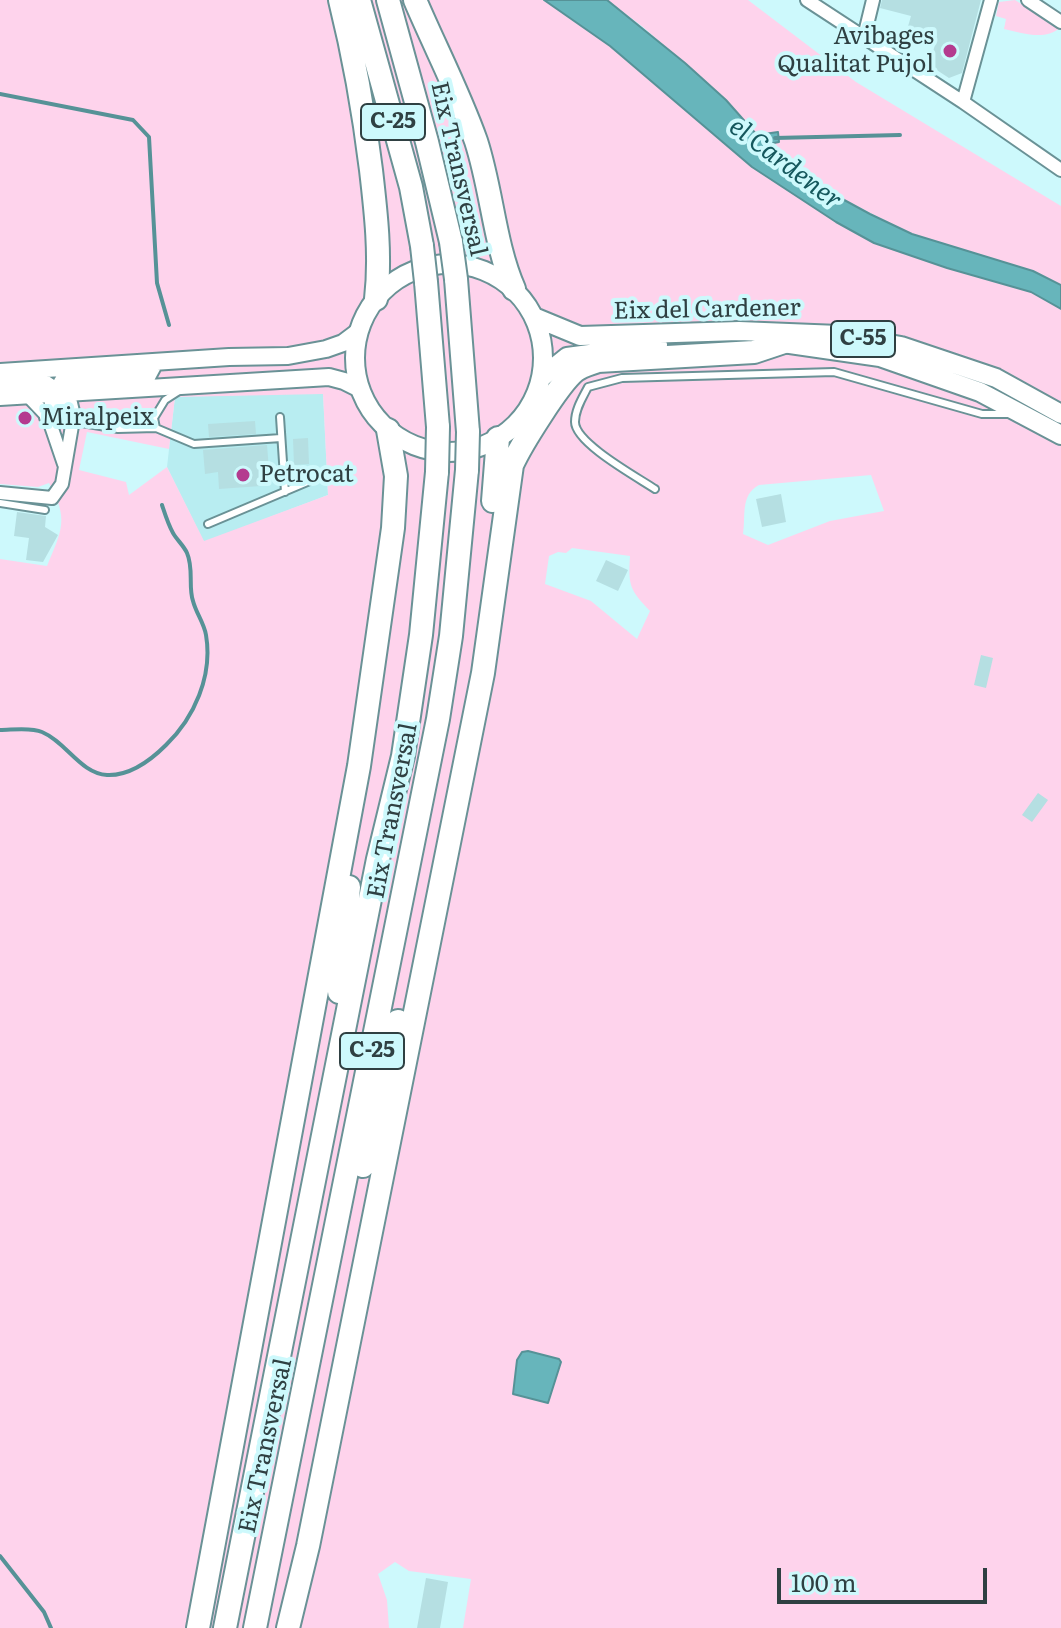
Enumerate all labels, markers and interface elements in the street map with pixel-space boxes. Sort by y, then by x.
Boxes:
place label: Avibages Qualitat Pujol [777,23,934,79]
marker: Avibages Qualitat Pujol [941,42,959,60]
street label: Eix Transversal [424,79,492,259]
road number: C-25 [361,104,425,140]
water label: el Cardener [723,112,847,216]
street label: Eix del Cardener [613,294,801,326]
road number: C-55 [831,321,895,357]
place label: Miralpeix [41,404,154,432]
marker: Miralpeix [16,409,34,427]
place label: Petrocat [259,461,354,489]
marker: Petrocat [234,466,252,484]
street label: Eix Transversal [362,721,424,901]
road number: C-25 [340,1033,404,1069]
street label: Eix Transversal [233,1356,299,1536]
scale bar [781,1552,991,1602]
text: 100 m [791,1564,857,1599]

